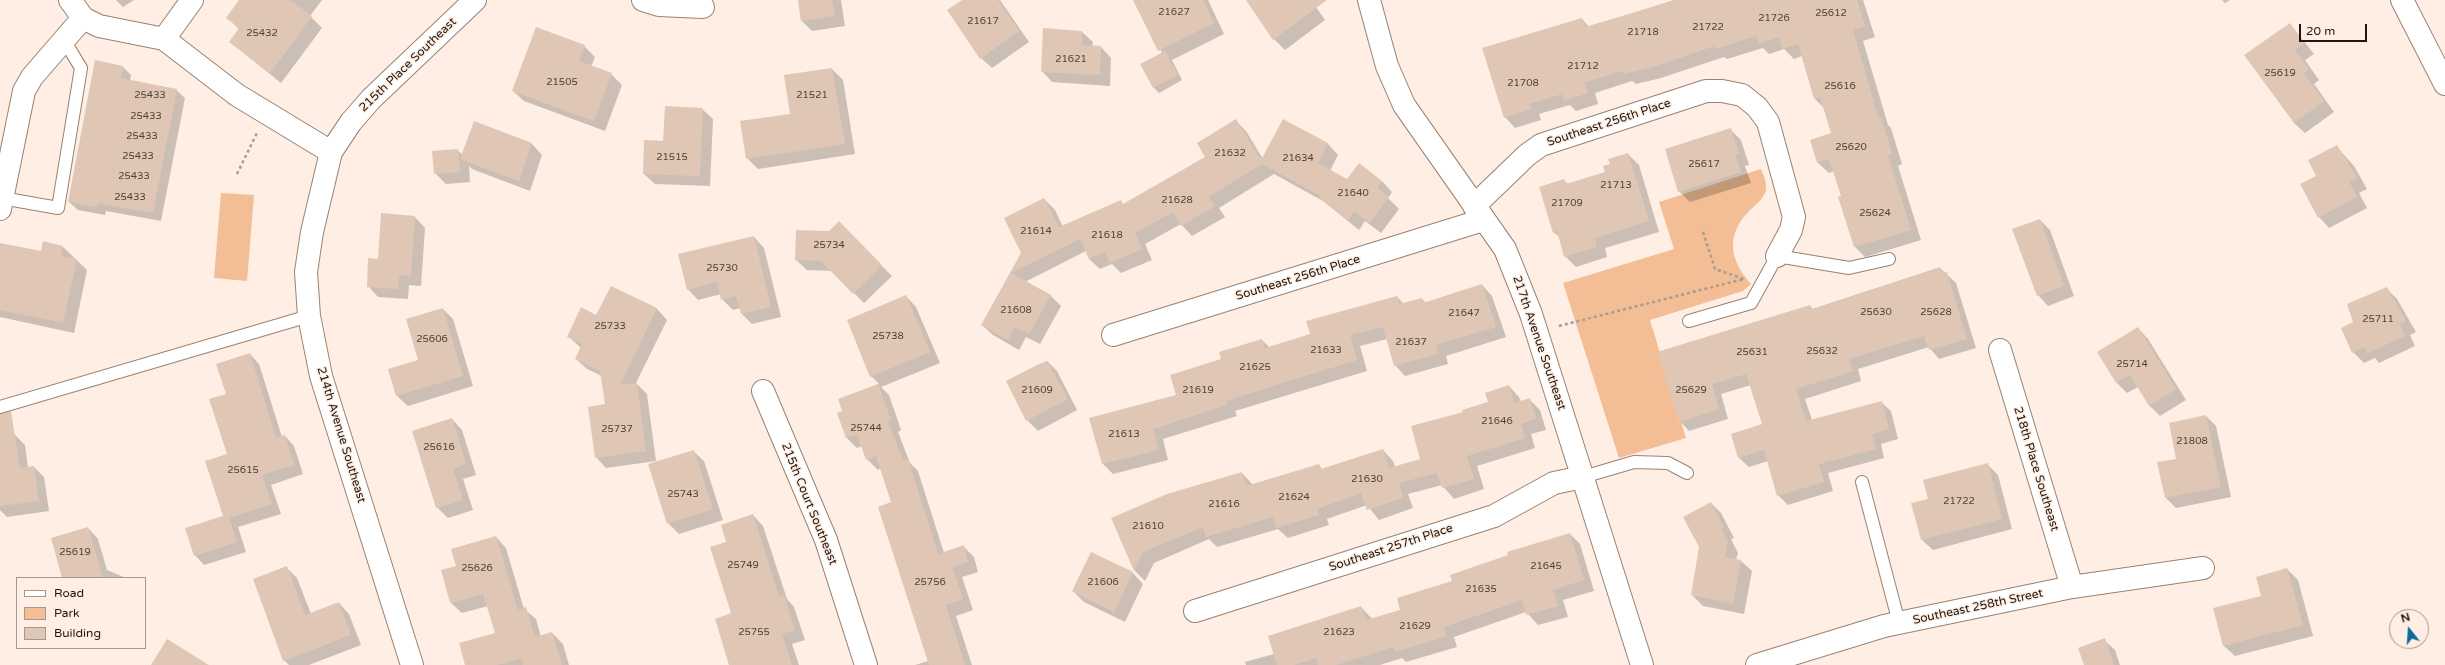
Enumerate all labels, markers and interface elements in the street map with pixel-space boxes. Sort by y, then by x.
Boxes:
house number: 21627 [1158,6,1190,18]
house number: 25612 [1815,7,1847,19]
house number: 21726 [1758,12,1790,24]
street label: 215th Place Southeast [356,15,460,115]
house number: 21617 [967,15,999,27]
scale bar [2301,16,2369,42]
house number: 21722 [1692,21,1724,33]
text: 20 m [2306,24,2335,38]
house number: 21718 [1627,26,1659,38]
house number: 25432 [246,27,278,39]
house number: 21621 [1055,53,1087,65]
house number: 21712 [1567,60,1599,72]
house number: 25619 [2264,67,2296,79]
house number: 21505 [546,76,578,88]
house number: 21708 [1507,77,1539,89]
house number: 25616 [1824,80,1856,92]
house number: 25433 [134,89,166,101]
house number: 21521 [796,89,828,101]
street label: Southeast 256th Place [1545,96,1673,150]
house number: 25433 [130,110,162,122]
house number: 25433 [126,130,158,142]
house number: 25620 [1835,141,1867,153]
house number: 21632 [1214,147,1246,159]
house number: 25433 [122,150,154,162]
house number: 21515 [656,151,688,163]
house number: 21634 [1282,152,1314,164]
house number: 25617 [1688,158,1720,170]
house number: 25433 [118,170,150,182]
house number: 21713 [1600,179,1632,191]
house number: 21640 [1337,187,1369,199]
house number: 25433 [114,191,146,203]
house number: 21628 [1161,194,1193,206]
house number: 21709 [1551,197,1583,209]
house number: 25624 [1859,207,1891,219]
house number: 21614 [1020,225,1052,237]
house number: 21618 [1091,229,1123,241]
house number: 25734 [813,239,845,251]
street label: Southeast 256th Place [1234,252,1362,304]
house number: 25730 [706,262,738,274]
street label: 217th Avenue Southeast [1509,274,1569,412]
house number: 21608 [1000,304,1032,316]
house number: 25630 [1860,306,1892,318]
house number: 25628 [1920,306,1952,318]
house number: 21647 [1448,307,1480,319]
house number: 25711 [2362,313,2394,325]
house number: 25733 [594,320,626,332]
house number: 25738 [872,330,904,342]
house number: 25606 [416,333,448,345]
house number: 21637 [1395,336,1427,348]
house number: 21633 [1310,344,1342,356]
house number: 25632 [1806,345,1838,357]
house number: 25631 [1736,346,1768,358]
house number: 25714 [2116,358,2148,370]
house number: 21625 [1239,361,1271,373]
street label: 214th Avenue Southeast [313,365,369,505]
house number: 21609 [1021,384,1053,396]
house number: 21619 [1182,384,1214,396]
house number: 25629 [1675,384,1707,396]
street label: 218th Place Southeast [2010,405,2062,533]
house number: 21646 [1481,415,1513,427]
house number: 25744 [850,422,882,434]
house number: 25737 [601,423,633,435]
house number: 21613 [1108,428,1140,440]
house number: 21808 [2176,435,2208,447]
house number: 25616 [423,441,455,453]
street label: 215th Court Southeast [778,441,840,567]
house number: 25615 [227,464,259,476]
house number: 21630 [1351,473,1383,485]
house number: 25743 [667,488,699,500]
house number: 21624 [1278,491,1310,503]
house number: 21722 [1943,495,1975,507]
house number: 21616 [1208,498,1240,510]
house number: 21610 [1132,520,1164,532]
street label: Southeast 257th Place [1327,521,1455,575]
house number: 25619 [59,546,91,558]
house number: 25749 [727,559,759,571]
house number: 21645 [1530,560,1562,572]
house number: 25626 [461,562,493,574]
house number: 25756 [914,576,946,588]
house number: 21606 [1087,576,1119,588]
legend [16,577,146,649]
house number: 21635 [1465,583,1497,595]
text: Road [54,586,84,600]
street label: Southeast 258th Street [1912,586,2044,628]
text: Park [54,606,80,620]
north arrow [2389,609,2429,649]
text: N [2400,610,2412,626]
house number: 21629 [1399,620,1431,632]
text: Building [54,626,101,640]
house number: 25755 [738,626,770,638]
house number: 21623 [1323,626,1355,638]

